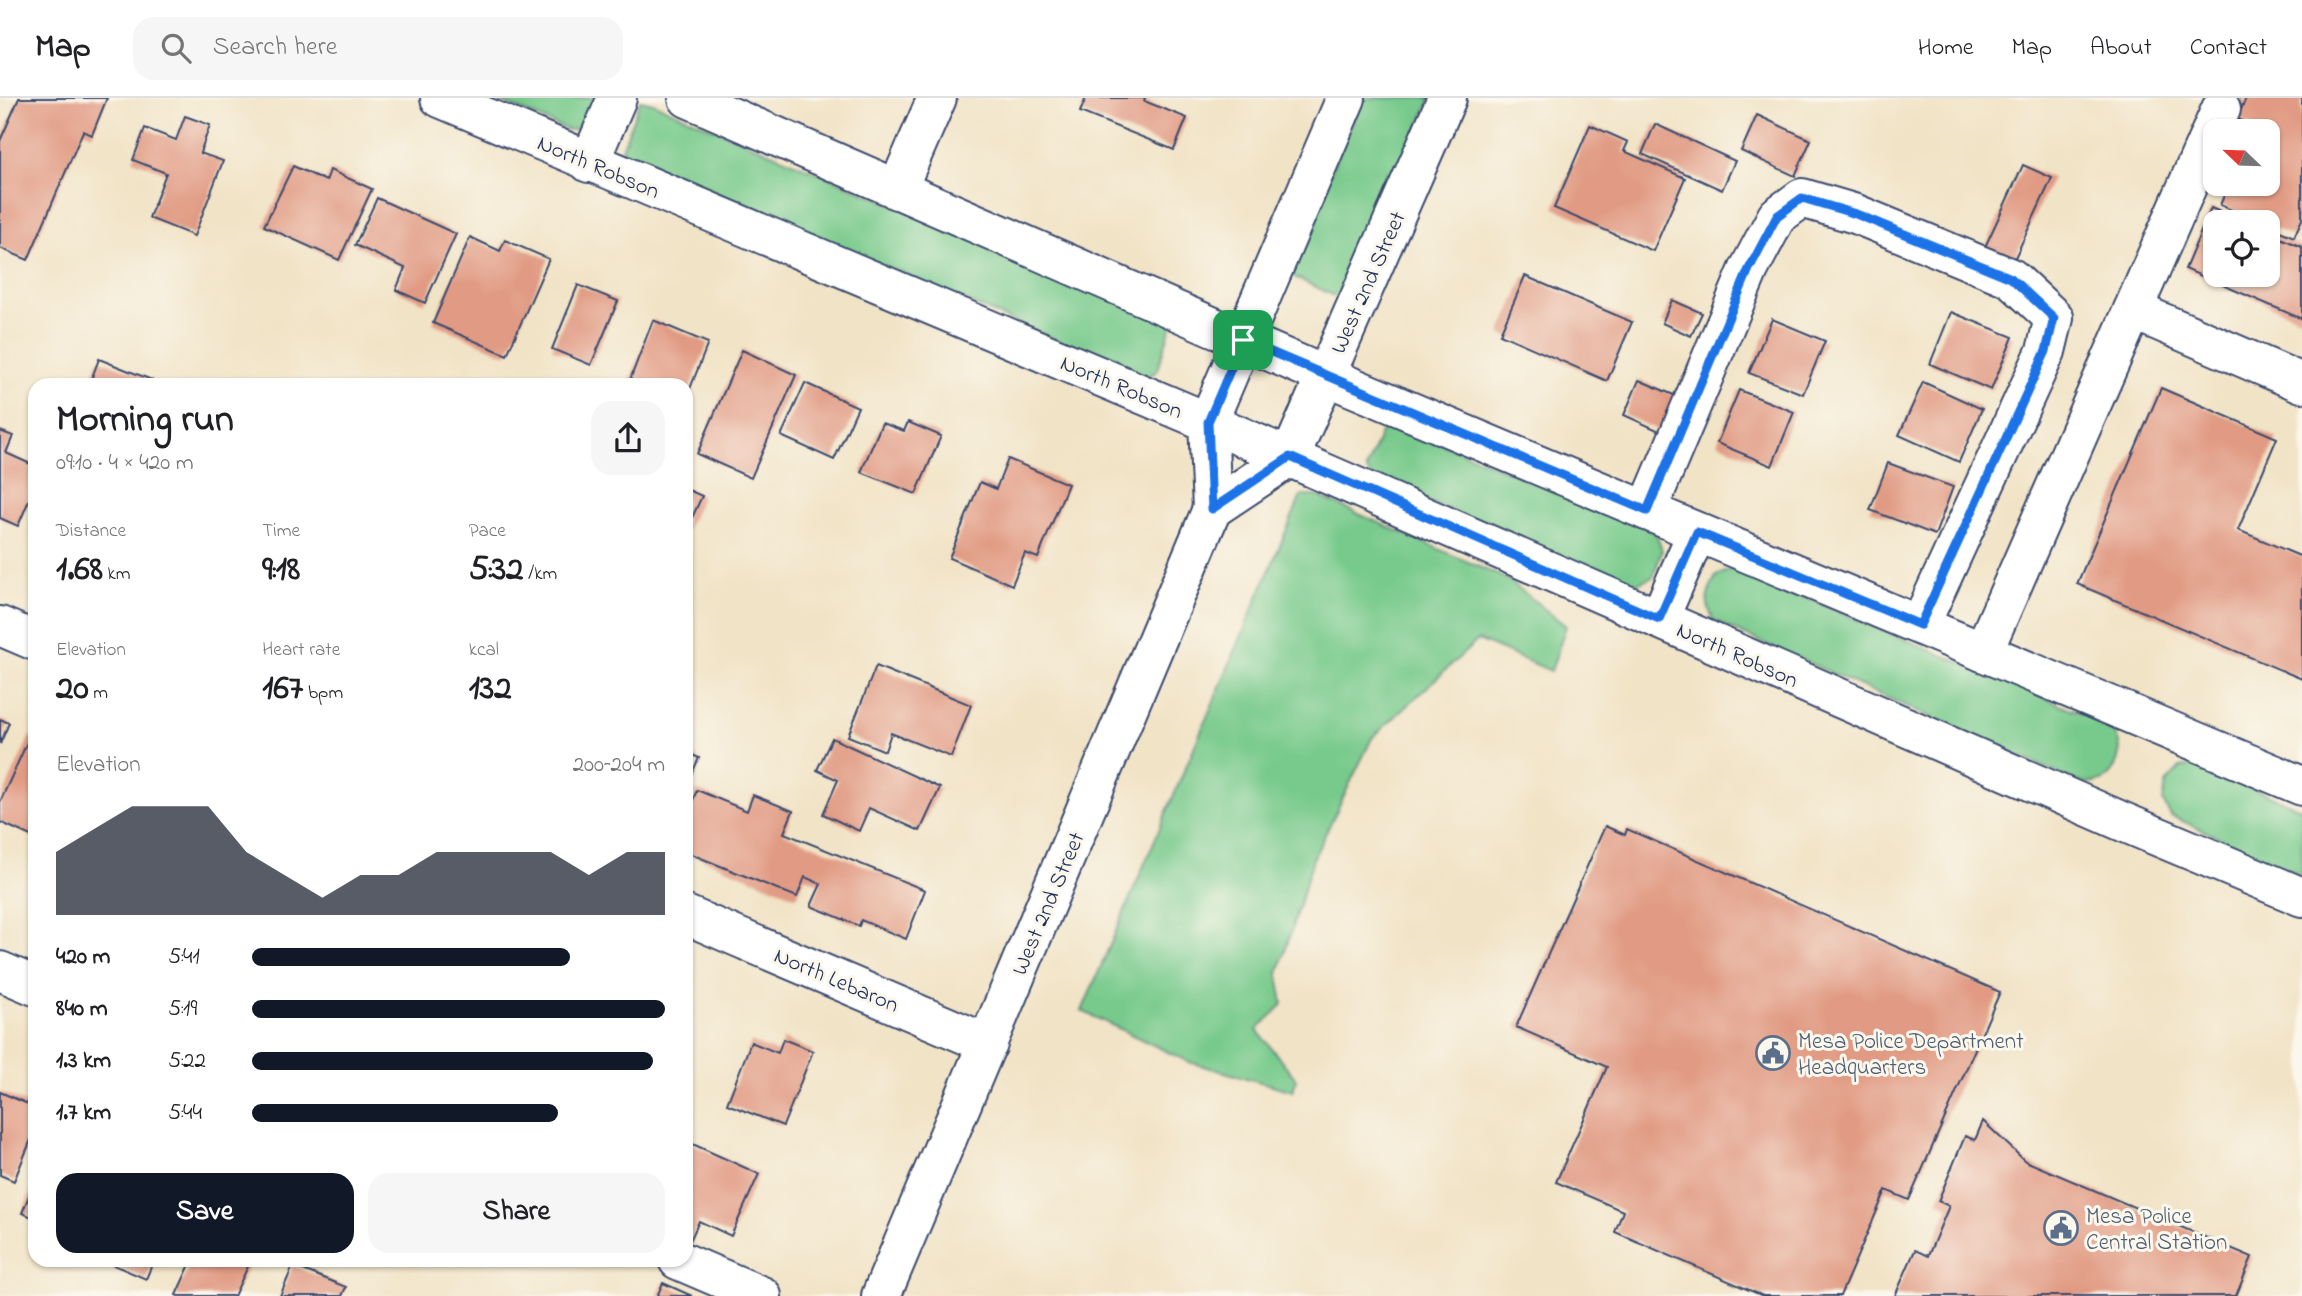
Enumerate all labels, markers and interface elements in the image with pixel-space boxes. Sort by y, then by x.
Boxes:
search box [133,17,623,80]
text: Map [35,24,91,72]
icon: search [157,29,195,67]
text: Search here [213,29,337,67]
text: Home [1918,31,1974,66]
text: Map [2012,31,2052,66]
text: About [2090,31,2152,66]
text: Contact [2190,31,2267,66]
north arrow [2203,119,2280,196]
map controls [2203,119,2280,287]
street label: North Robson [532,128,664,209]
street label: West 2nd Street [1323,206,1416,359]
button: locate [2203,210,2280,287]
pin [1213,310,1273,370]
icon: arrive [1224,321,1262,359]
street label: North Robson [1055,348,1187,429]
text: Morning run [56,393,234,449]
button: share [591,401,665,475]
text: 09:10 · 4 × 420 m [56,447,194,480]
text: Distance [56,518,126,545]
text: Time [262,518,300,545]
text: Pace [469,518,506,545]
text: 1.68 [56,545,103,596]
text: 9:18 [262,545,300,596]
text: 5:32 [469,545,524,596]
text: km [103,561,131,588]
text: /km [524,561,557,588]
street label: North Robson [1671,615,1803,698]
text: Elevation [56,637,126,664]
text: Heart rate [262,637,340,664]
text: kcal [469,637,499,664]
text: 20 [56,664,89,715]
text: 167 [262,664,303,715]
text: 132 [469,664,512,715]
text: m [89,680,108,707]
text: bpm [303,680,343,707]
text: Elevation [56,749,141,782]
text: 200–204 m [573,749,665,782]
street label: West 2nd Street [1004,827,1094,981]
street label: North Lebaron [768,940,904,1022]
text: 420 m [56,941,110,974]
text: 5:41 [168,941,200,974]
text: 840 m [56,993,108,1026]
text: 5:19 [168,993,197,1026]
place label: Mesa Police Department Headquarters [1798,1026,2024,1085]
public building icon: Mesa Police Department Headquarters [1754,1034,1792,1072]
text: 1.3 km [56,1045,111,1078]
text: 5:22 [168,1045,206,1078]
text: 1.7 km [56,1097,111,1130]
text: 5:44 [168,1097,202,1130]
button: Save [56,1173,354,1253]
button: Share [368,1173,665,1253]
place label: Mesa Police Central Station [2086,1201,2227,1260]
public building icon: Mesa Police Central Station [2042,1209,2080,1247]

